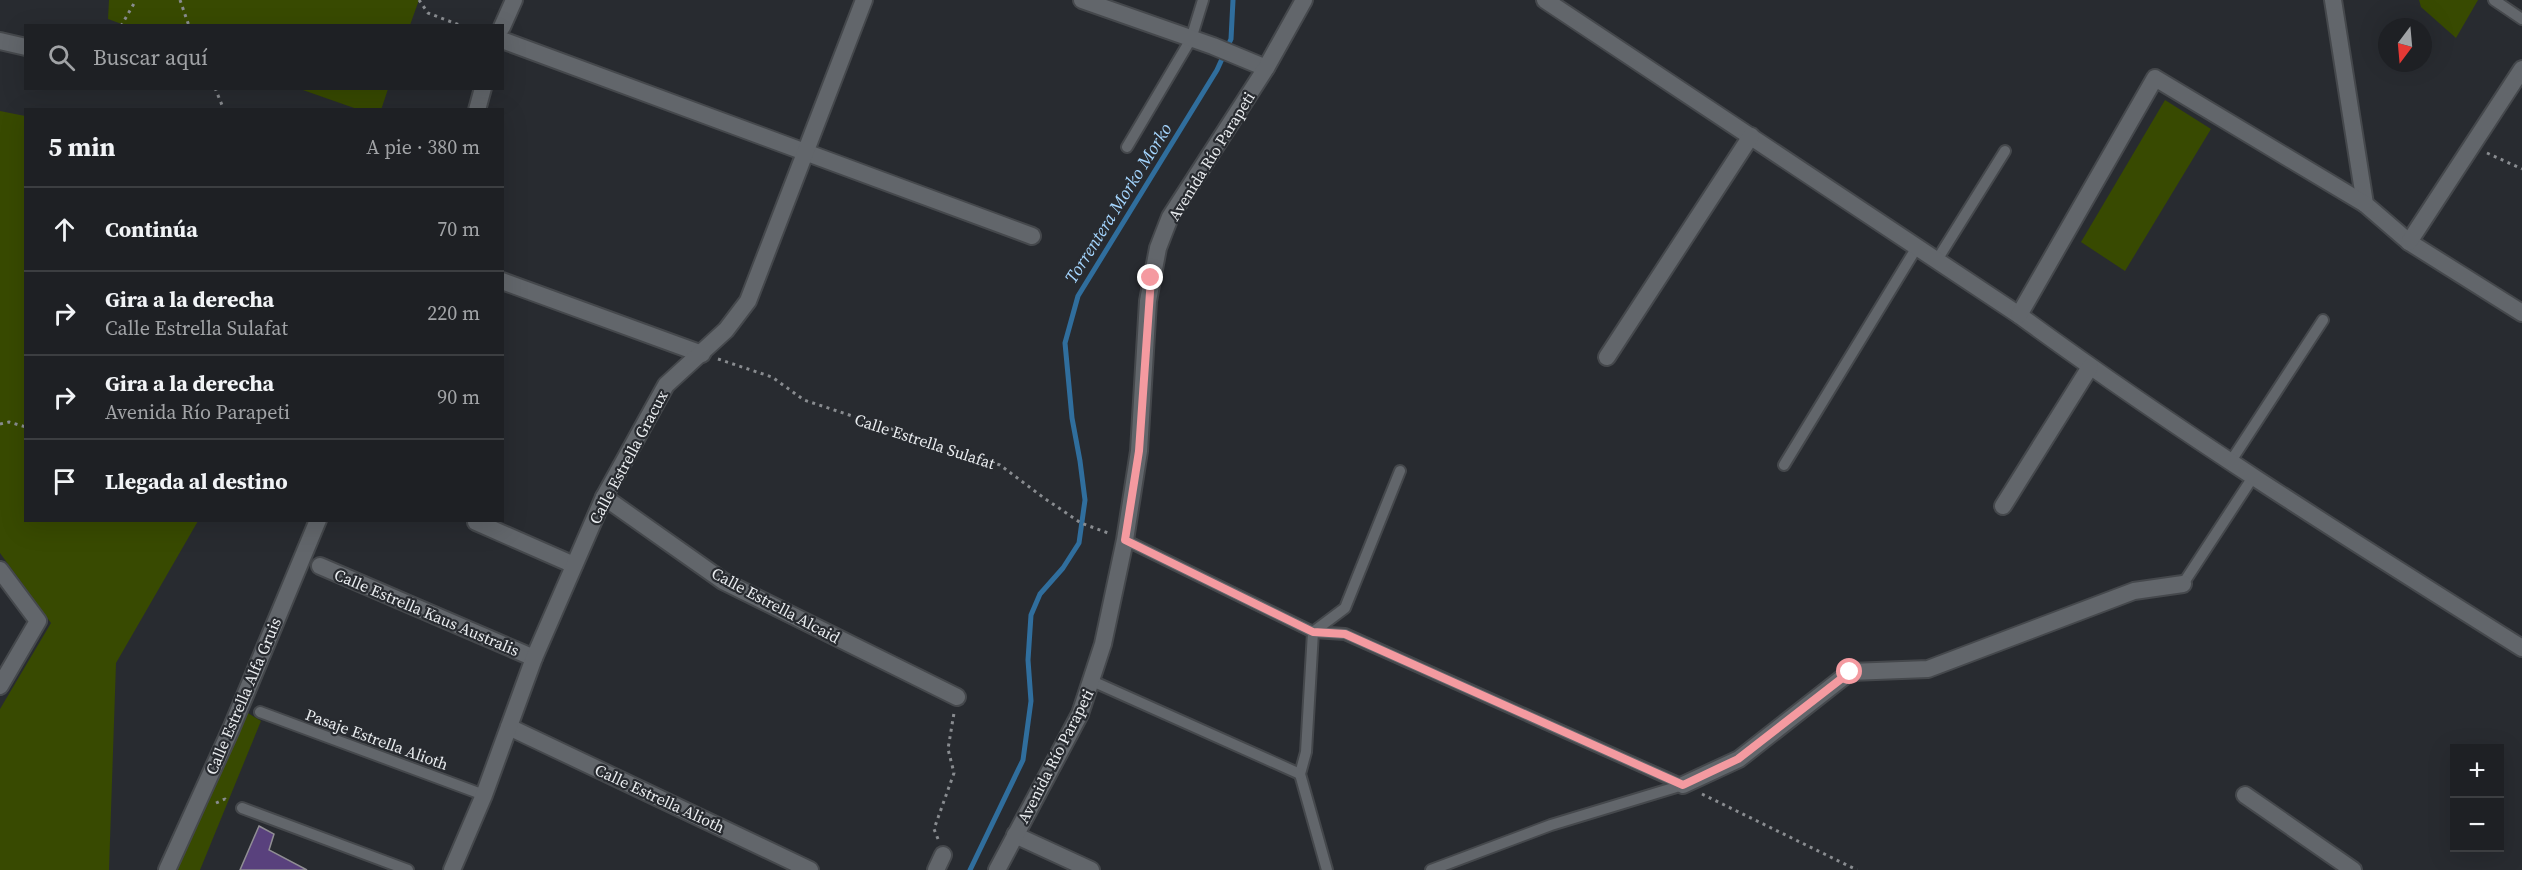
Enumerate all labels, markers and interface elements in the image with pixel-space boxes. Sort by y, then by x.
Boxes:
north arrow [2378,18,2432,72]
search box [24,24,504,90]
icon: search [45,41,78,74]
text: Buscar aquí [93,42,208,72]
street label: Avenida Río Parapeti [1162,87,1260,225]
water label: Torrentera Morko Morko [1058,118,1178,288]
text: 5 min [48,129,115,165]
text: A pie · 380 m [366,133,480,161]
icon: ahead [48,213,81,246]
text: Continúa [105,214,198,244]
text: 70 m [437,215,480,243]
route end [1137,264,1163,290]
text: Gira a la derecha [105,284,274,314]
icon: right [48,297,81,330]
text: 220 m [427,299,480,327]
text: Calle Estrella Sulafat [105,314,288,342]
text: Gira a la derecha [105,368,274,398]
icon: right [48,381,81,414]
text: 90 m [437,383,480,411]
street label: Calle Estrella Gracux [583,386,673,528]
text: Avenida Río Parapeti [105,398,290,426]
street label: Calle Estrella Sulafat [852,408,999,474]
icon: arrive [48,465,81,498]
text: Llegada al destino [105,466,288,496]
street label: Calle Estrella Alcaid [708,562,844,648]
street label: Calle Estrella Kaus Australis [331,563,523,661]
street label: Calle Estrella Alfa Gruis [200,614,286,778]
route start [1836,658,1862,684]
street label: Avenida Río Parapeti [1012,685,1098,827]
street label: Pasaje Estrella Alioth [303,703,452,775]
map controls [2450,744,2504,852]
button: + [2450,744,2504,798]
street label: Calle Estrella Alioth [591,758,729,838]
button: − [2450,798,2504,852]

